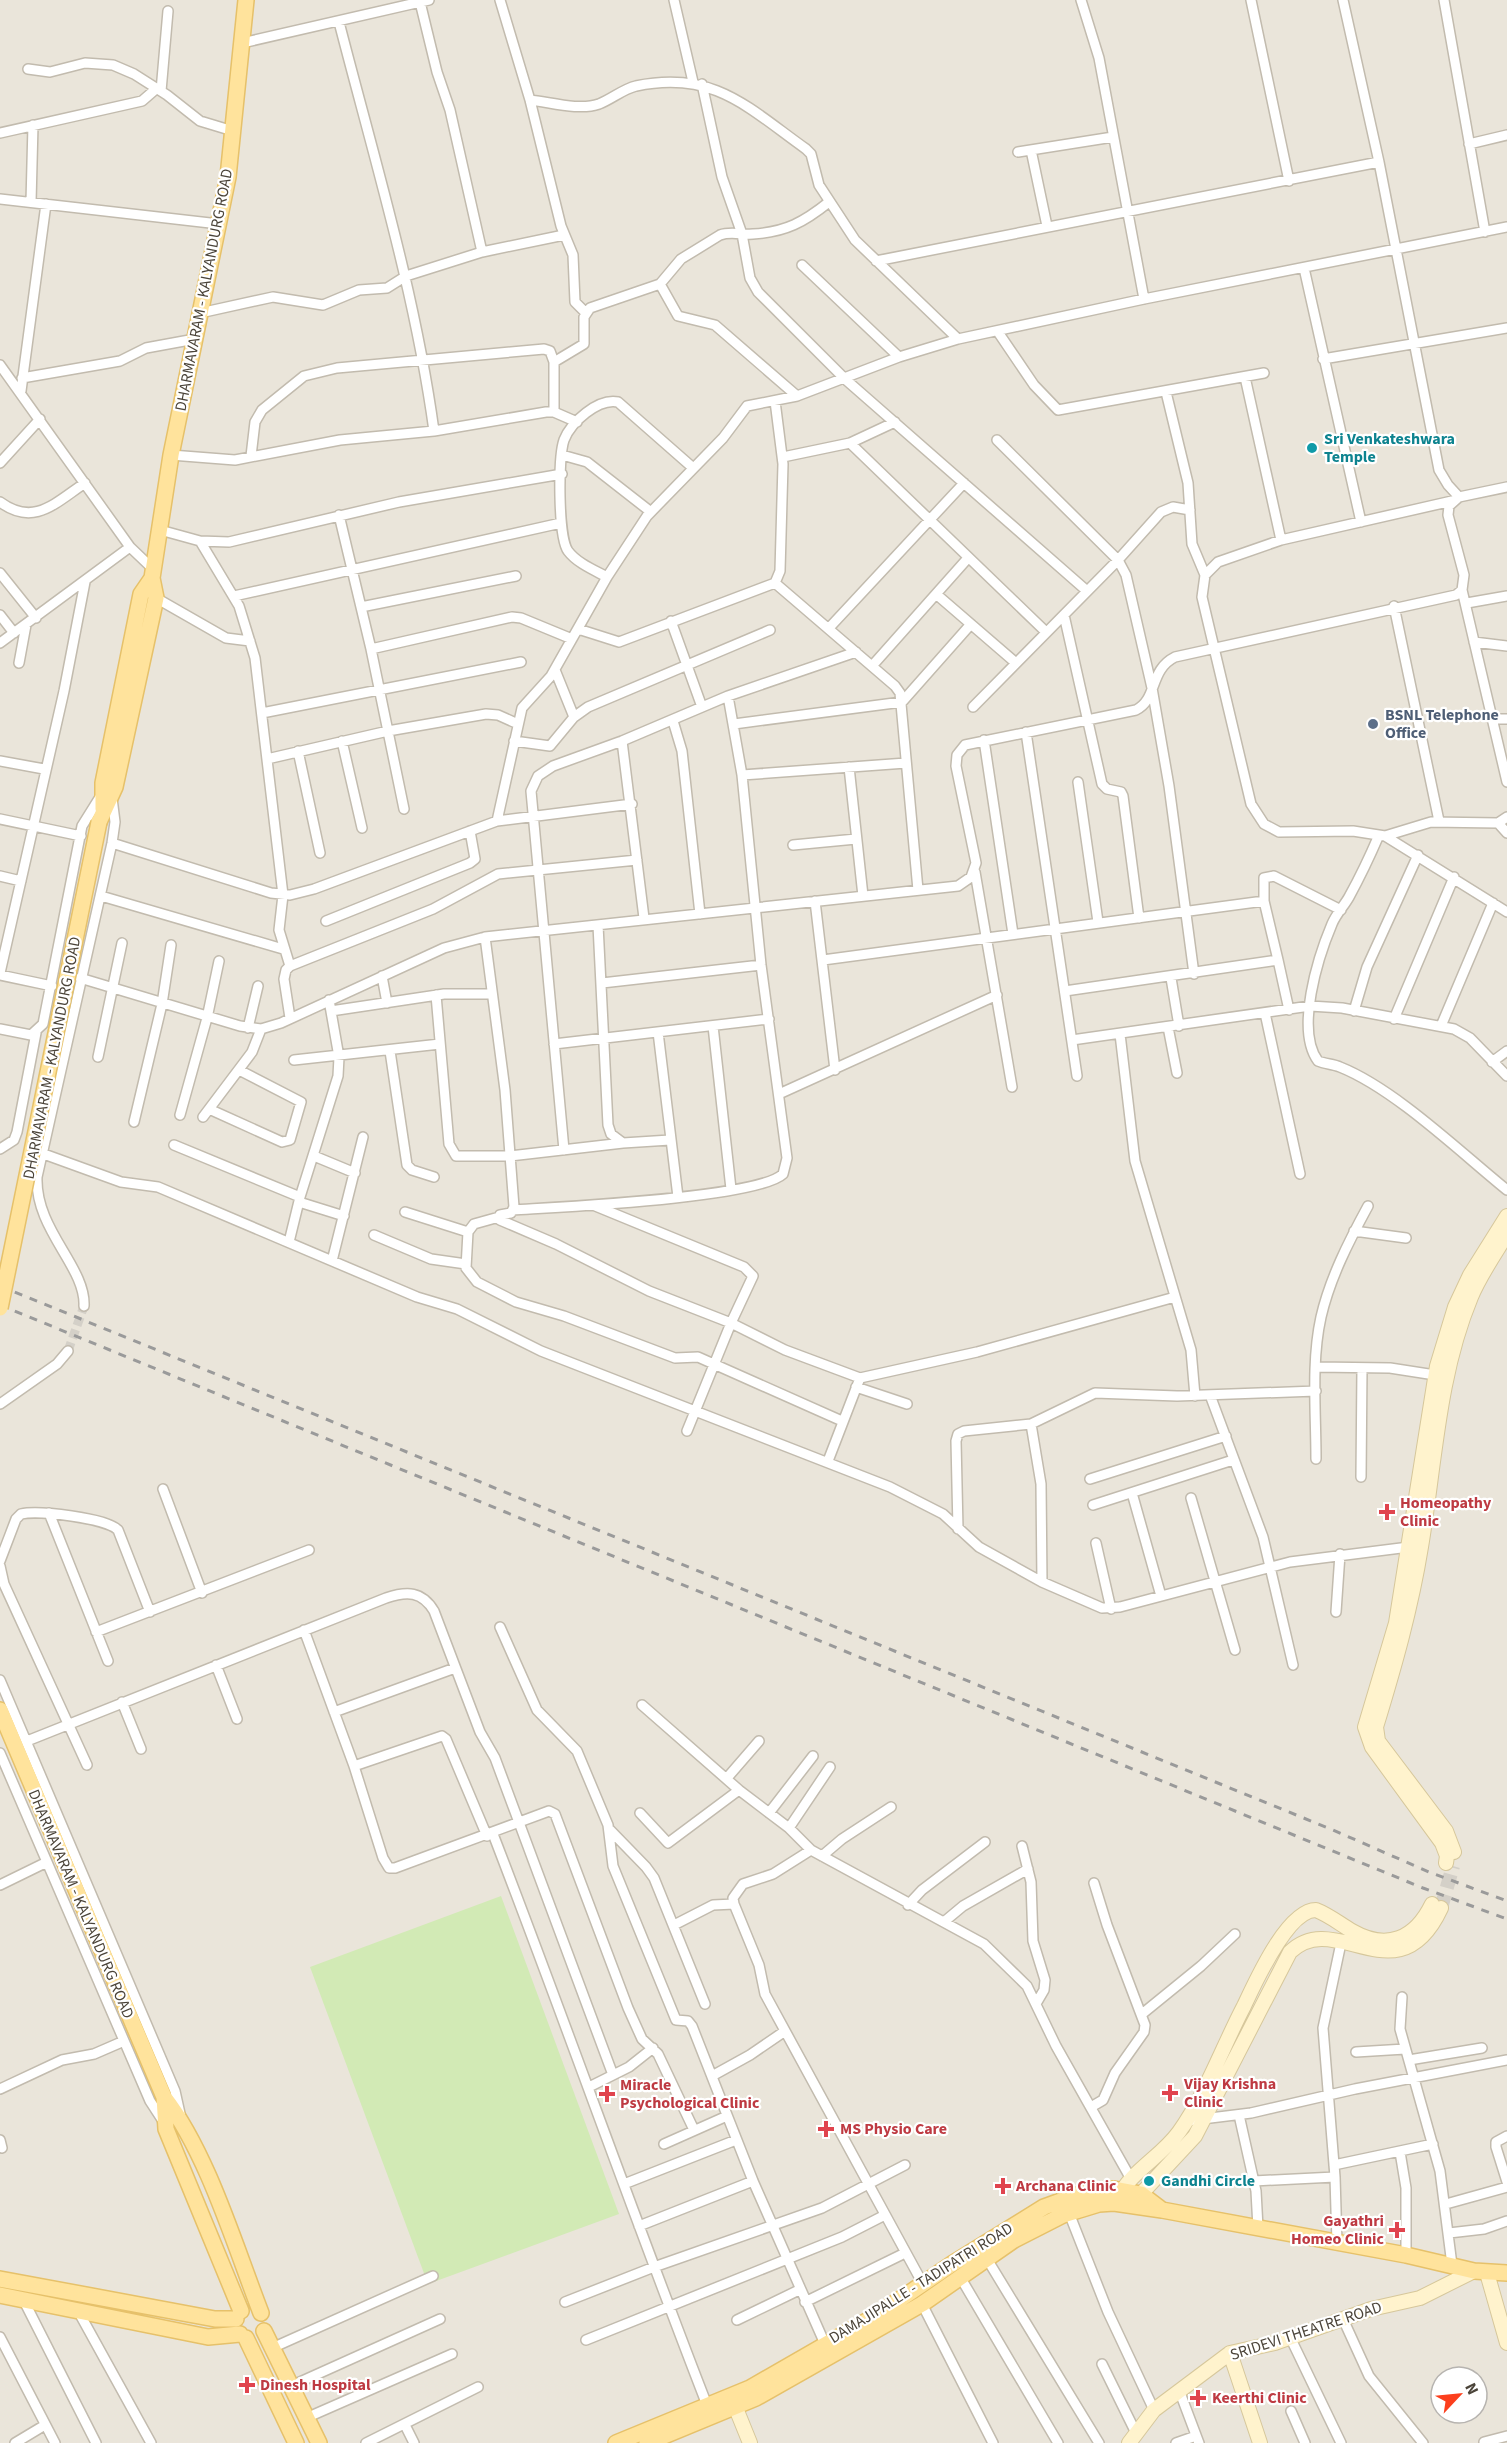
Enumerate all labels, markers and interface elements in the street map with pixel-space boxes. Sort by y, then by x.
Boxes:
street label: DHARMAVARAM - KALYANDURG ROAD [170,167,238,413]
place label: Sri Venkateshwara Temple [1324,428,1455,468]
marker: Sri Venkateshwara Temple [1305,441,1319,455]
place label: BSNL Telephone Office [1385,704,1499,744]
marker: BSNL Telephone Office [1366,717,1380,731]
street label: DHARMAVARAM - KALYANDURG ROAD [18,935,86,1181]
place label: Homeopathy Clinic [1400,1492,1492,1532]
marker: Homeopathy Clinic [1378,1503,1396,1521]
street label: DHARMAVARAM - KALYANDURG ROAD [23,1786,139,2022]
place label: Vijay Krishna Clinic [1183,2073,1276,2113]
place label: Miracle Psychological Clinic [620,2074,760,2114]
marker: Vijay Krishna Clinic [1161,2084,1179,2102]
marker: Miracle Psychological Clinic [598,2085,616,2103]
place label: MS Physio Care [840,2118,947,2140]
marker: MS Physio Care [817,2120,835,2138]
place label: Gandhi Circle [1161,2170,1255,2192]
marker: Gandhi Circle [1142,2174,1156,2188]
place label: Archana Clinic [1015,2175,1117,2197]
marker: Archana Clinic [994,2177,1012,2195]
place label: Gayathri Homeo Clinic [1291,2210,1385,2250]
street label: DAMAJIPALLE - TADIPATRI ROAD [825,2217,1017,2349]
marker: Gayathri Homeo Clinic [1388,2221,1406,2239]
street label: SRIDEVI THEATRE ROAD [1227,2296,1385,2366]
north arrow [1429,2365,1489,2425]
place label: Dinesh Hospital [260,2374,371,2396]
marker: Dinesh Hospital [238,2376,256,2394]
text: N [1459,2379,1484,2398]
place label: Keerthi Clinic [1212,2387,1307,2409]
marker: Keerthi Clinic [1189,2389,1207,2407]

